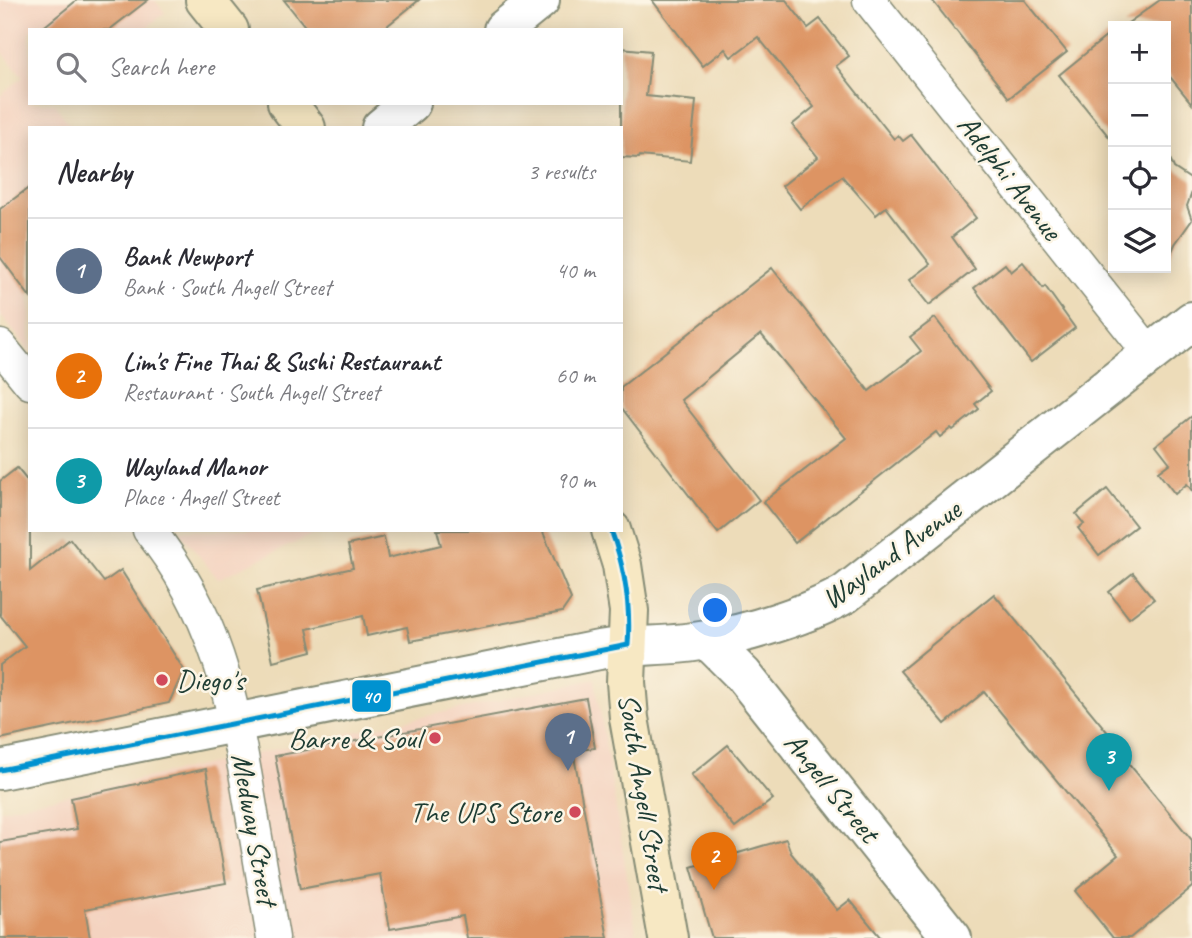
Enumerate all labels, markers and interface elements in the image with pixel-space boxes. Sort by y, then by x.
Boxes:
map controls [1108,21,1171,273]
button: + [1108,21,1171,84]
search box [28,28,623,105]
icon: search [52,48,90,86]
text: Search here [108,50,214,83]
button: − [1108,84,1171,147]
street label: Adelphi Avenue [949,107,1072,249]
button: locate [1108,147,1171,210]
text: Nearby [56,153,132,191]
text: 3 results [528,157,595,186]
button: layers [1108,210,1171,273]
text: Bank Newport [123,240,250,273]
text: 1 [74,256,84,285]
text: 40 m [556,256,595,285]
text: Bank · South Angell Street [123,273,331,302]
text: Lim's Fine Thai & Sushi Restaurant [123,345,440,378]
text: 2 [74,361,84,390]
text: 60 m [556,361,595,390]
text: Restaurant · South Angell Street [123,378,380,407]
text: Wayland Manor [123,450,266,483]
text: 3 [74,466,84,495]
text: 90 m [556,466,595,495]
text: Place · Angell Street [123,483,279,512]
street label: Wayland Avenue [814,489,970,617]
your location [698,593,732,627]
place label: Diego's [176,661,247,699]
marker: Diego's [154,672,170,688]
line badge: 40 [351,679,392,713]
text: 40 [362,685,382,709]
street label: South Angell Street [610,691,679,897]
pin: 1 [545,713,591,771]
place label: Barre & Soul [288,719,426,757]
street label: Angell Street [776,724,890,852]
marker: Barre & Soul [427,730,443,746]
pin: 3 [1086,733,1132,791]
street label: Medway Street [223,750,288,912]
place label: The UPS Store [410,793,563,831]
marker: The UPS Store [567,804,583,820]
pin: 2 [691,832,737,890]

